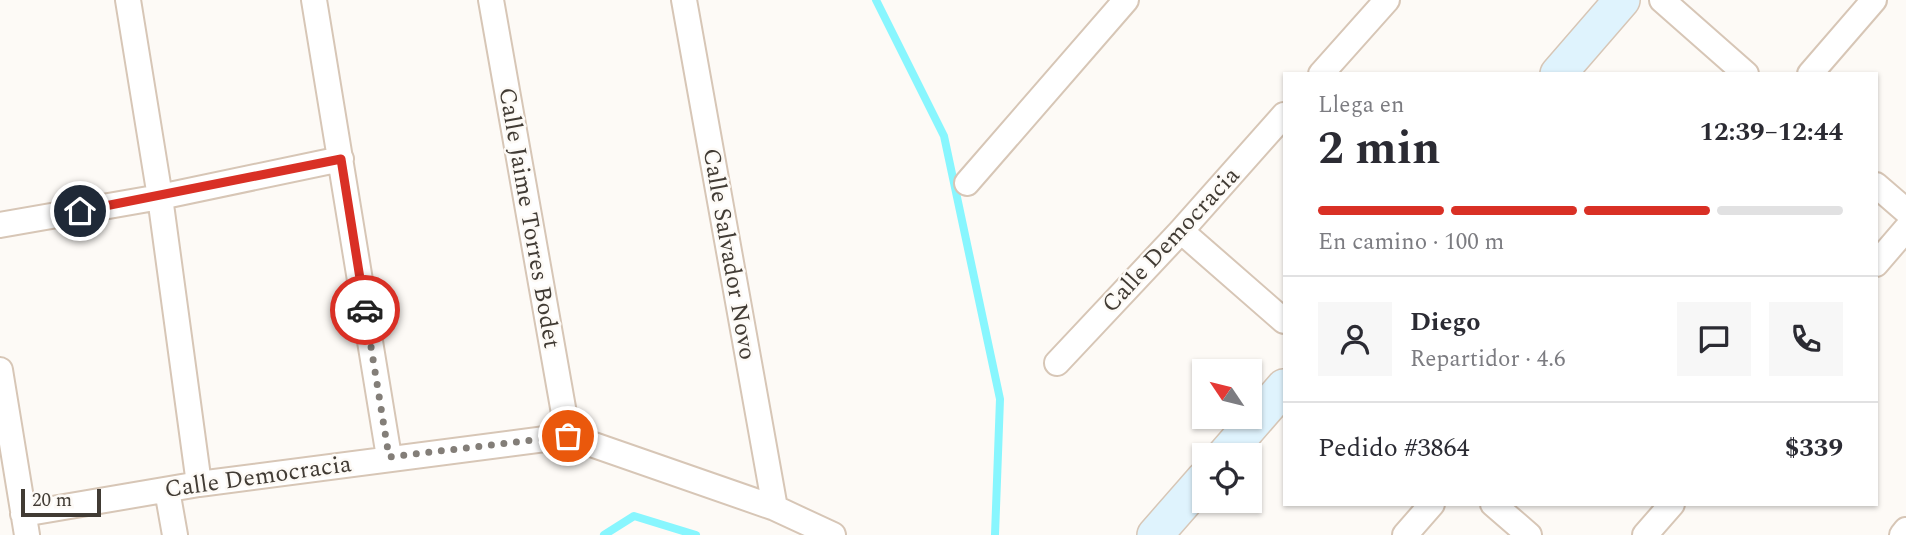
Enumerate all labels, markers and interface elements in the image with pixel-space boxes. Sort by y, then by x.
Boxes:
street label: Calle Jaime Torres Bodet [488,85,570,351]
text: Llega en [1318,88,1404,123]
text: 12:39–12:44 [1699,112,1843,152]
text: 2 min [1318,114,1440,184]
street label: Calle Salvador Novo [693,145,765,363]
street label: Calle Democracia [1094,159,1249,321]
pin [50,181,110,241]
icon: home [61,192,99,230]
text: En camino · 100 m [1318,225,1504,260]
courier [330,275,400,345]
icon: car [346,291,384,329]
button: person [1318,302,1392,376]
text: Diego [1410,302,1481,342]
button: chat [1677,302,1751,376]
button: phone [1769,302,1843,376]
text: Repartidor · 4.6 [1410,342,1566,377]
north arrow [1192,359,1262,429]
map controls [1192,359,1262,513]
pin [538,406,598,466]
icon: bag [549,417,587,455]
text: Pedido #3864 [1318,428,1469,468]
text: $339 [1785,428,1843,468]
button: locate [1192,443,1262,513]
street label: Calle Democracia [162,446,354,508]
scale bar [21,486,102,518]
text: 20 m [32,486,72,515]

